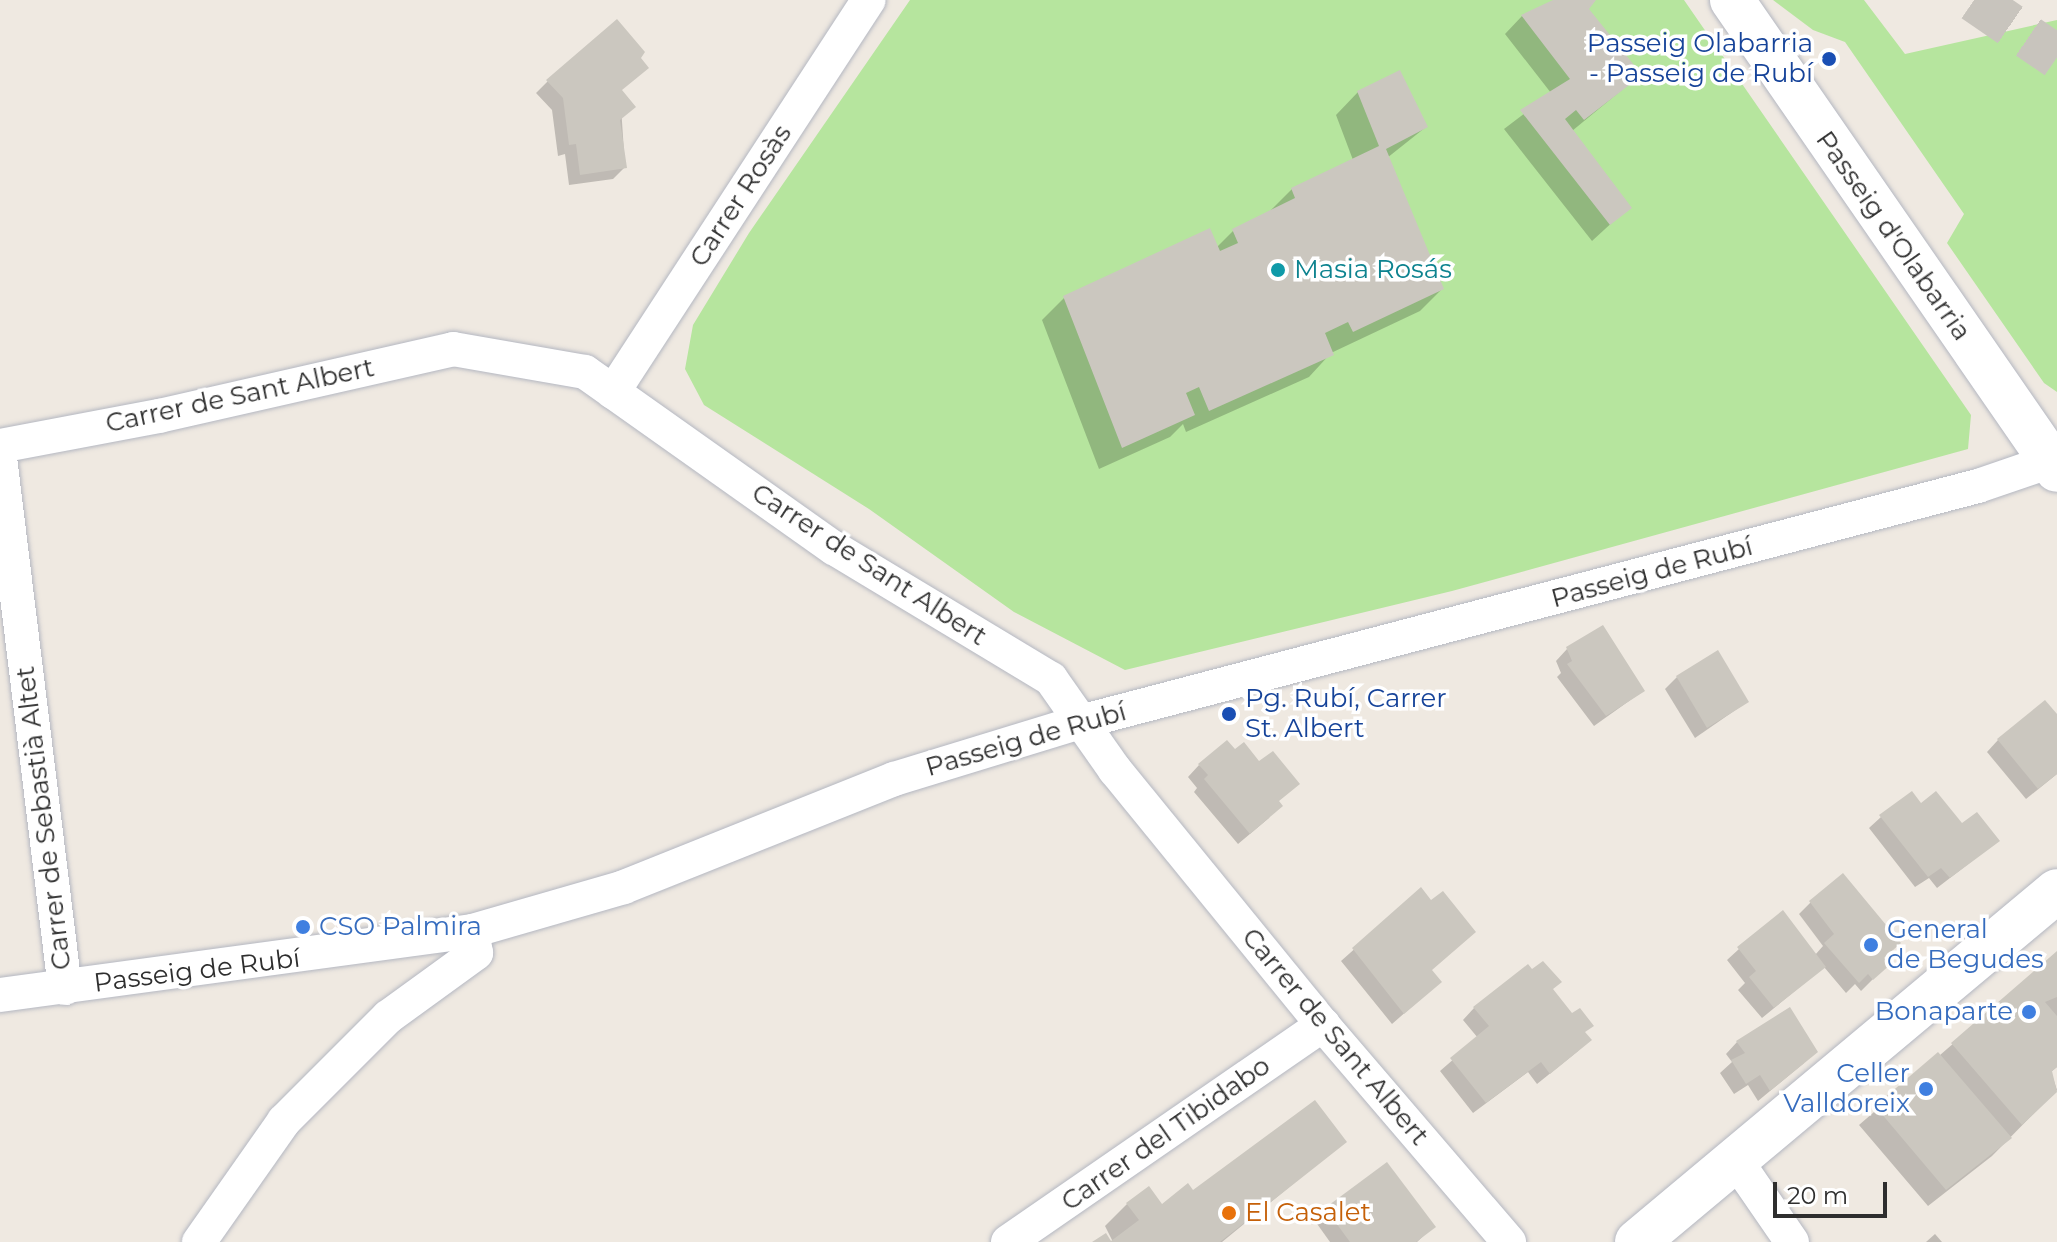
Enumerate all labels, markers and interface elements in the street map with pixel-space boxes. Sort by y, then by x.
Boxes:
place label: Passeig Olabarria - Passeig de Rubí [1587,28,1813,90]
marker: Passeig Olabarria - Passeig de Rubí [1820,50,1838,68]
street label: Carrer Rosàs [684,119,798,273]
street label: Passeig d'Olabarria [1809,125,1977,347]
place label: Masia Rosás [1294,254,1452,286]
marker: Masia Rosás [1269,261,1287,279]
street label: Carrer de Sant Albert [103,352,377,440]
street label: Carrer de Sant Albert [746,477,992,653]
street label: Passeig de Rubí [1548,531,1756,615]
street label: Carrer de Sebastià Altet [10,664,78,972]
place label: Pg. Rubí, Carrer St. Albert [1245,683,1447,744]
street label: Passeig de Rubí [922,696,1130,784]
marker: Pg. Rubí, Carrer St. Albert [1220,705,1238,723]
place label: CSO Palmira [319,911,482,943]
place label: General de Begudes [1887,914,2044,976]
marker: CSO Palmira [294,918,312,936]
street label: Carrer de Sant Albert [1235,922,1435,1152]
marker: General de Begudes [1862,936,1880,954]
street label: Passeig de Rubí [92,943,302,999]
place label: Bonaparte [1875,996,2013,1028]
marker: Bonaparte [2020,1003,2038,1021]
street label: Carrer del Tibidabo [1056,1050,1276,1218]
place label: Celler Valldoreix [1783,1058,1910,1120]
marker: Celler Valldoreix [1917,1080,1935,1098]
scale bar [1777,1166,1891,1216]
text: 20 m [1787,1181,1848,1210]
place label: El Casalet [1245,1197,1371,1229]
marker: El Casalet [1220,1204,1238,1222]

